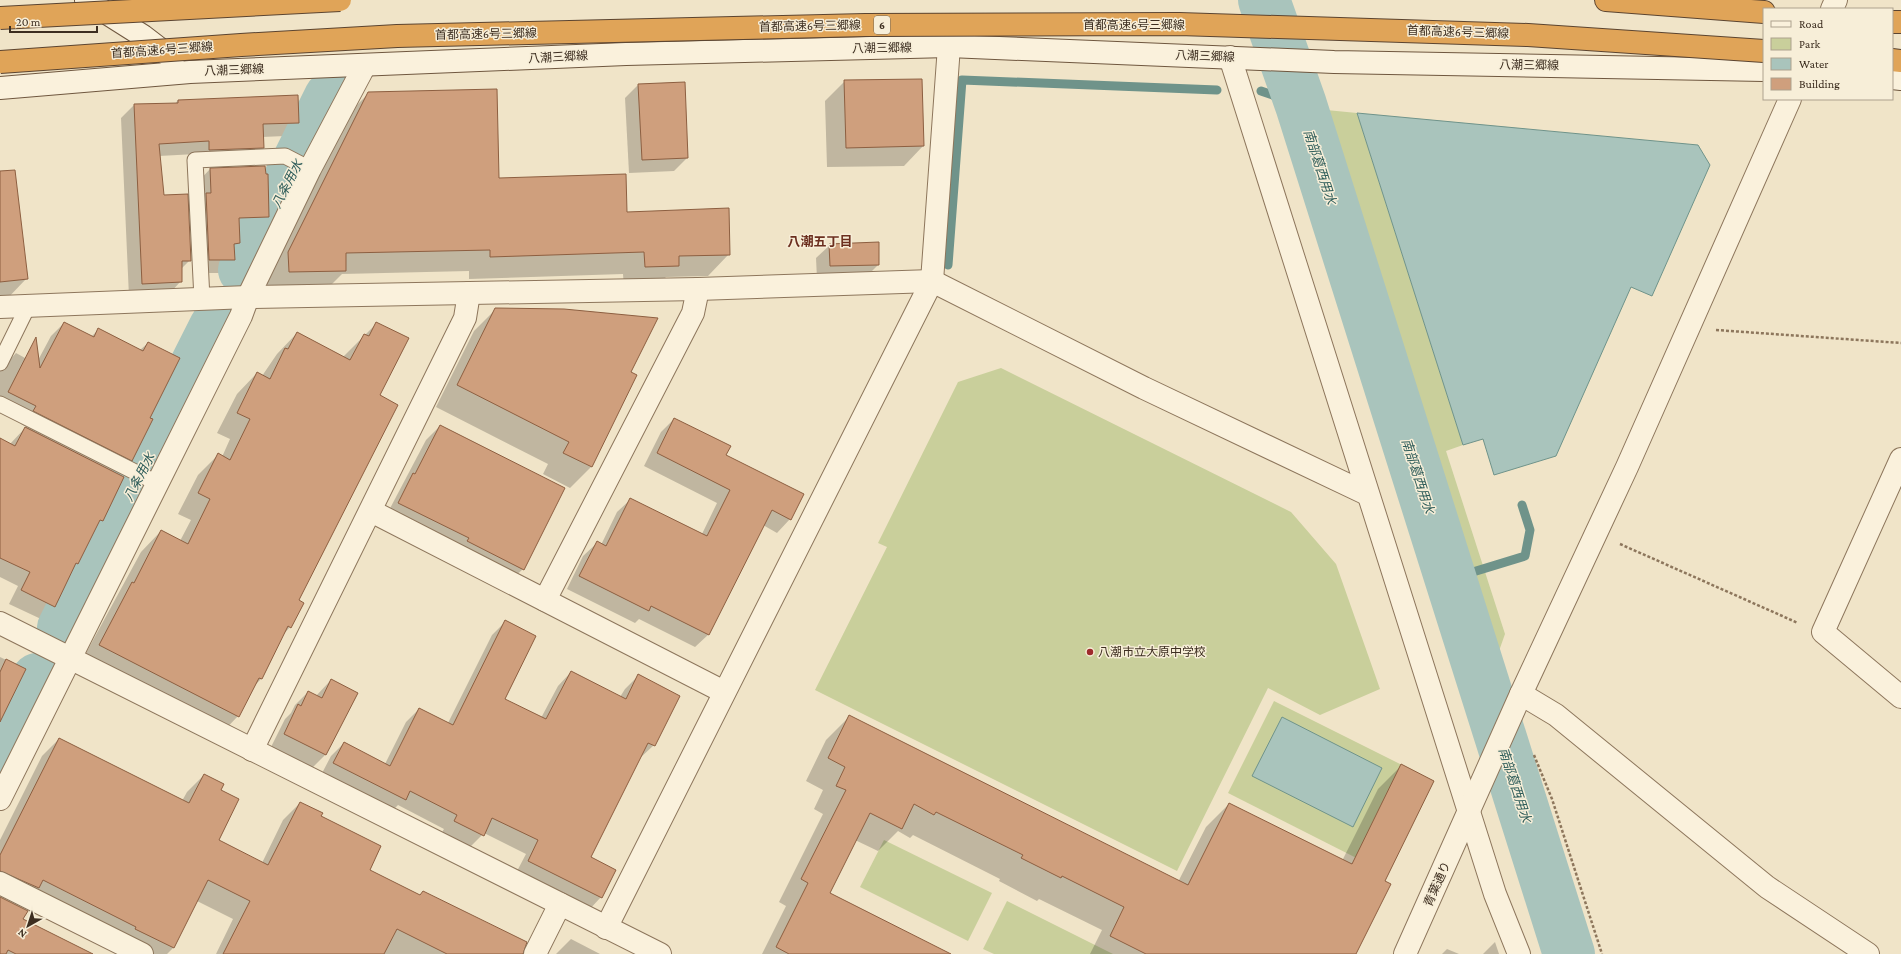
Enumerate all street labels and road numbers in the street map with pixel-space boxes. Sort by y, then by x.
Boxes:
road number: 6 [874,16,890,34]
street label: 首都高速6号三郷線 [759,18,861,34]
street label: 首都高速6号三郷線 [1083,18,1185,32]
street label: 首都高速6号三郷線 [1407,23,1509,41]
street label: 首都高速6号三郷線 [435,26,537,42]
street label: 首都高速6号三郷線 [111,39,213,61]
street label: 八潮三郷線 [852,40,912,56]
street label: 八潮三郷線 [528,48,588,66]
street label: 八潮三郷線 [1175,48,1235,64]
street label: 八潮三郷線 [1499,57,1559,73]
street label: 八潮三郷線 [204,62,264,78]
street label: 青葉通り [1421,859,1453,909]

